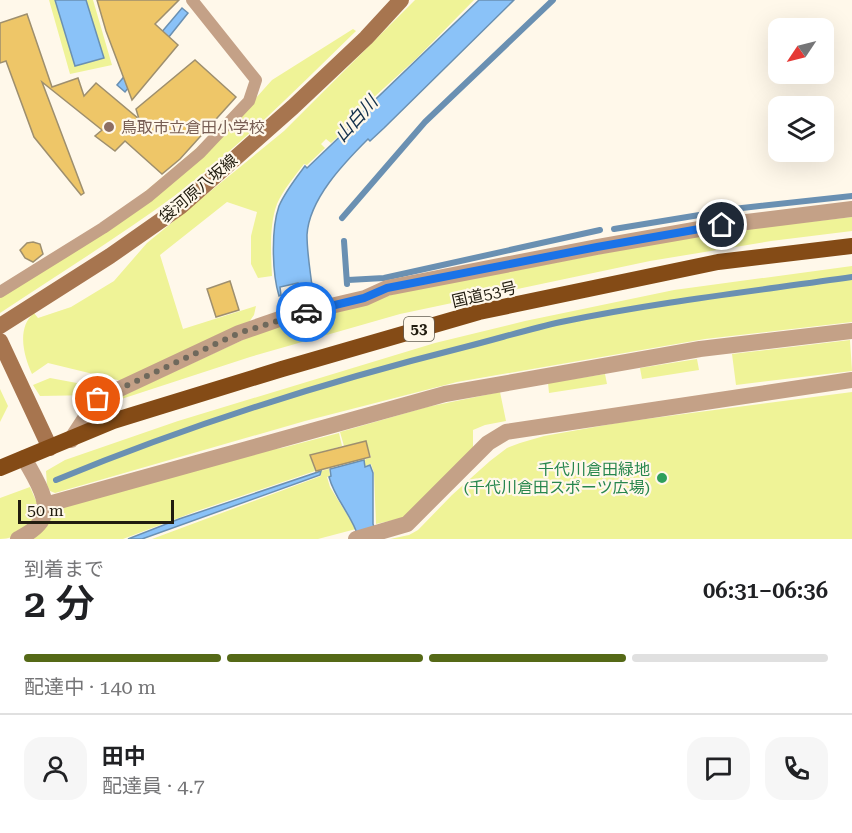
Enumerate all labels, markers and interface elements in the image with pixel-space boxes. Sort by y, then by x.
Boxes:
north arrow [768,18,834,84]
map controls [768,18,834,162]
water label: 山白川 [330,90,383,146]
button: layers [768,96,834,162]
place label: 鳥取市立倉田小学校 [121,118,265,137]
marker: 鳥取市立倉田小学校 [102,120,116,134]
street label: 袋河原八坂線 [155,150,241,227]
pin [696,199,747,250]
icon: home [705,208,738,241]
street label: 国道53号 [450,278,518,311]
courier [276,282,336,342]
icon: car [290,296,323,329]
road number: 53 [404,317,434,341]
pin [72,373,123,424]
icon: bag [81,382,114,415]
place label: 千代川倉田緑地 (千代川倉田スポーツ広場) [464,460,650,497]
marker: 千代川倉田緑地 (千代川倉田スポーツ広場) [655,471,669,485]
scale bar [18,497,174,524]
text: 50 m [27,501,64,520]
text: 到着まで [24,557,104,581]
text: 06:31–06:36 [703,578,828,603]
text: 2 分 [24,581,95,627]
text: 配達中 · 140 m [24,675,156,699]
button: person [24,737,87,800]
button: chat [687,737,750,800]
button: phone [765,737,828,800]
text: 田中 [102,744,146,769]
text: 配達員 · 4.7 [102,774,205,798]

